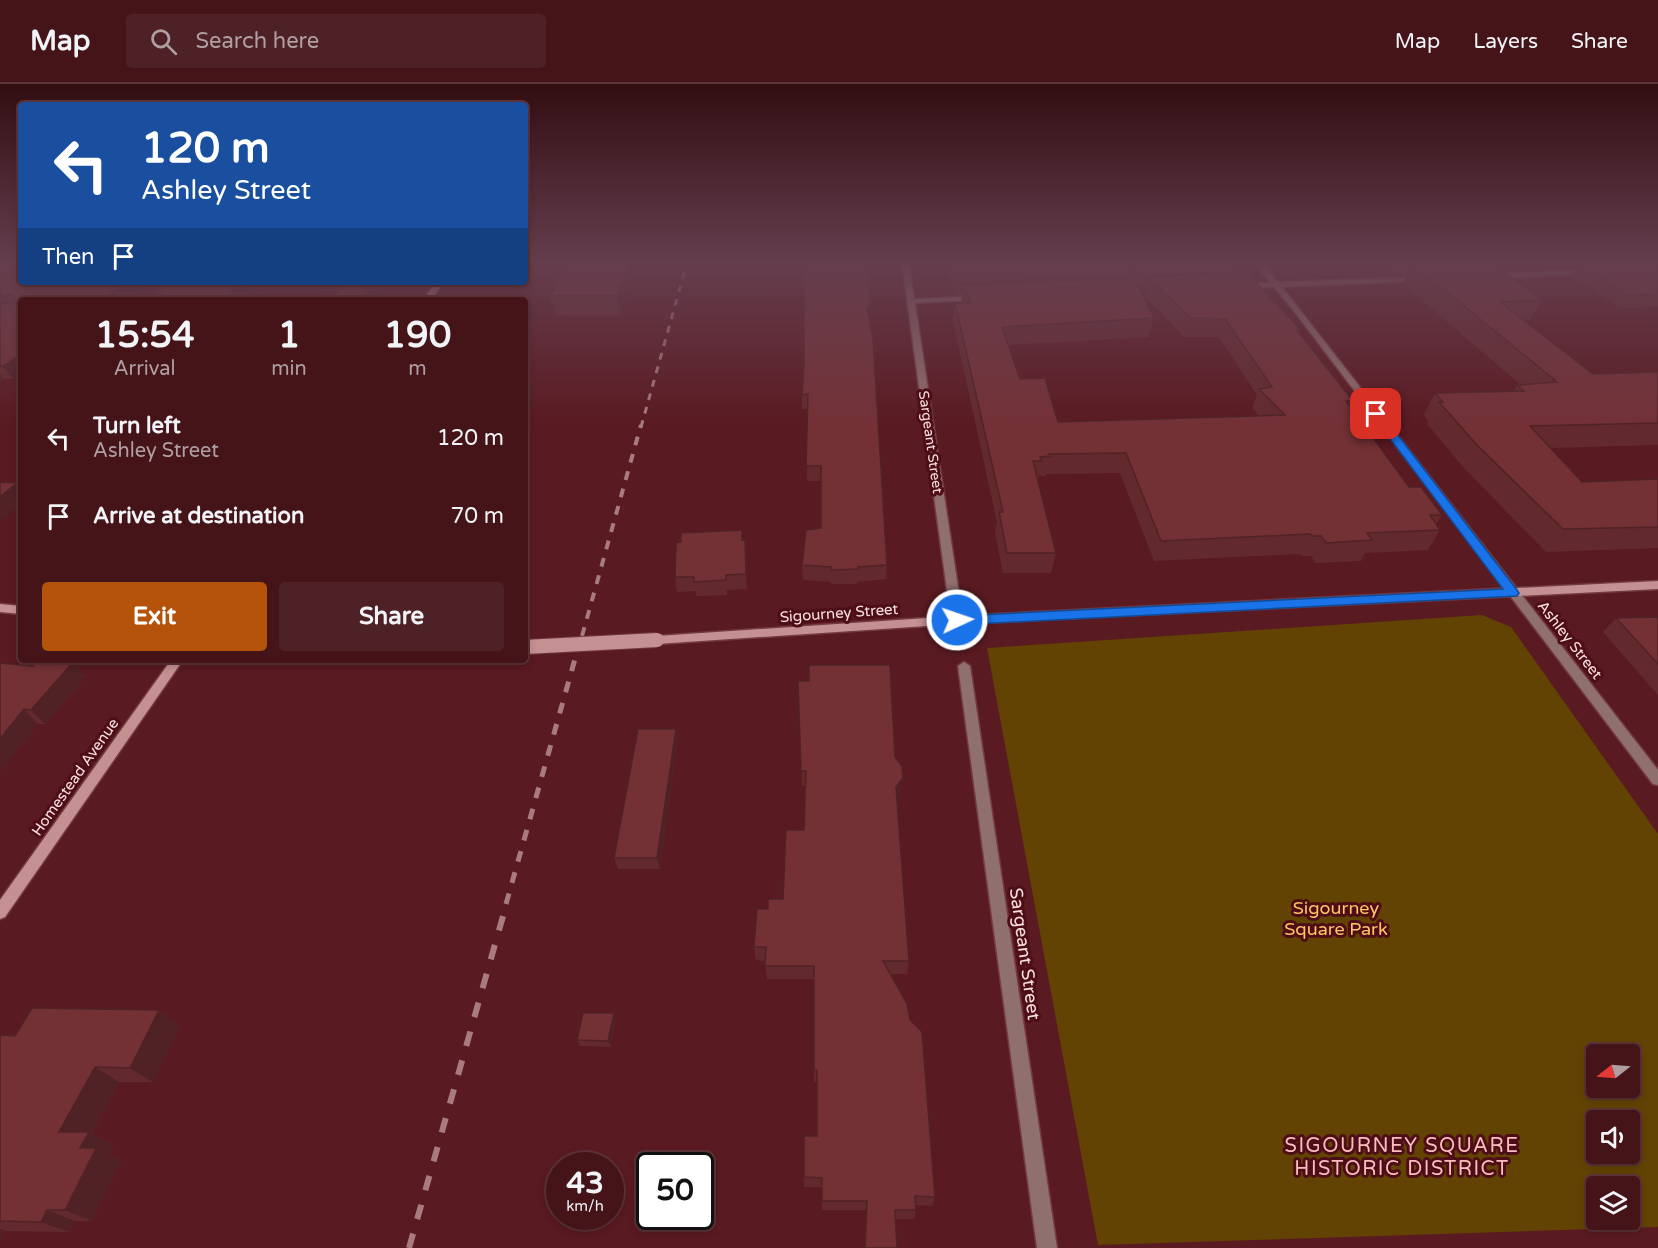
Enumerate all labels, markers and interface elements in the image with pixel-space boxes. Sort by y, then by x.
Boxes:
search box [126,14,546,68]
text: Map [30,24,90,58]
icon: search [147,25,180,58]
text: Search here [195,28,319,54]
text: Map [1395,29,1440,54]
text: Layers [1473,29,1538,54]
text: Share [1571,29,1628,54]
text: 120 m [141,123,270,174]
icon: left [42,126,120,204]
text: Ashley Street [141,174,311,207]
icon: arrive [107,240,140,273]
text: Then [42,244,95,270]
text: 15:54 [95,314,195,357]
text: 1 [278,314,300,357]
text: 190 [383,314,451,357]
text: Arrival [114,357,176,381]
text: min [271,357,307,381]
text: m [408,357,427,381]
pin [1350,388,1401,439]
street label: Sargeant Street [915,390,946,495]
icon: arrive [1359,397,1392,430]
text: Turn left [93,413,181,439]
icon: left [42,422,75,455]
text: 120 m [437,425,504,451]
text: Ashley Street [93,439,219,463]
icon: arrive [42,500,75,533]
text: Arrive at destination [93,503,304,529]
text: 70 m [450,503,504,529]
button: Exit [42,582,267,651]
button: Share [279,582,504,651]
position arrow [925,588,989,652]
street label: Ashley Street [1534,597,1606,683]
street label: Sigourney Street [779,600,899,626]
street label: Homestead Avenue [28,715,122,839]
street label: Sargeant Street [1005,886,1045,1022]
park label: Sigourney Square Park [1284,897,1388,940]
north arrow [1586,1044,1640,1098]
map controls [1586,1044,1640,1230]
button: sound [1586,1110,1640,1164]
district label: SIGOURNEY SQUARE HISTORIC DISTRICT [1285,1134,1519,1181]
speed limit sign: 50 [636,1152,714,1230]
text: 43 [566,1165,604,1202]
button: layers [1586,1176,1640,1230]
text: km/h [566,1197,604,1215]

